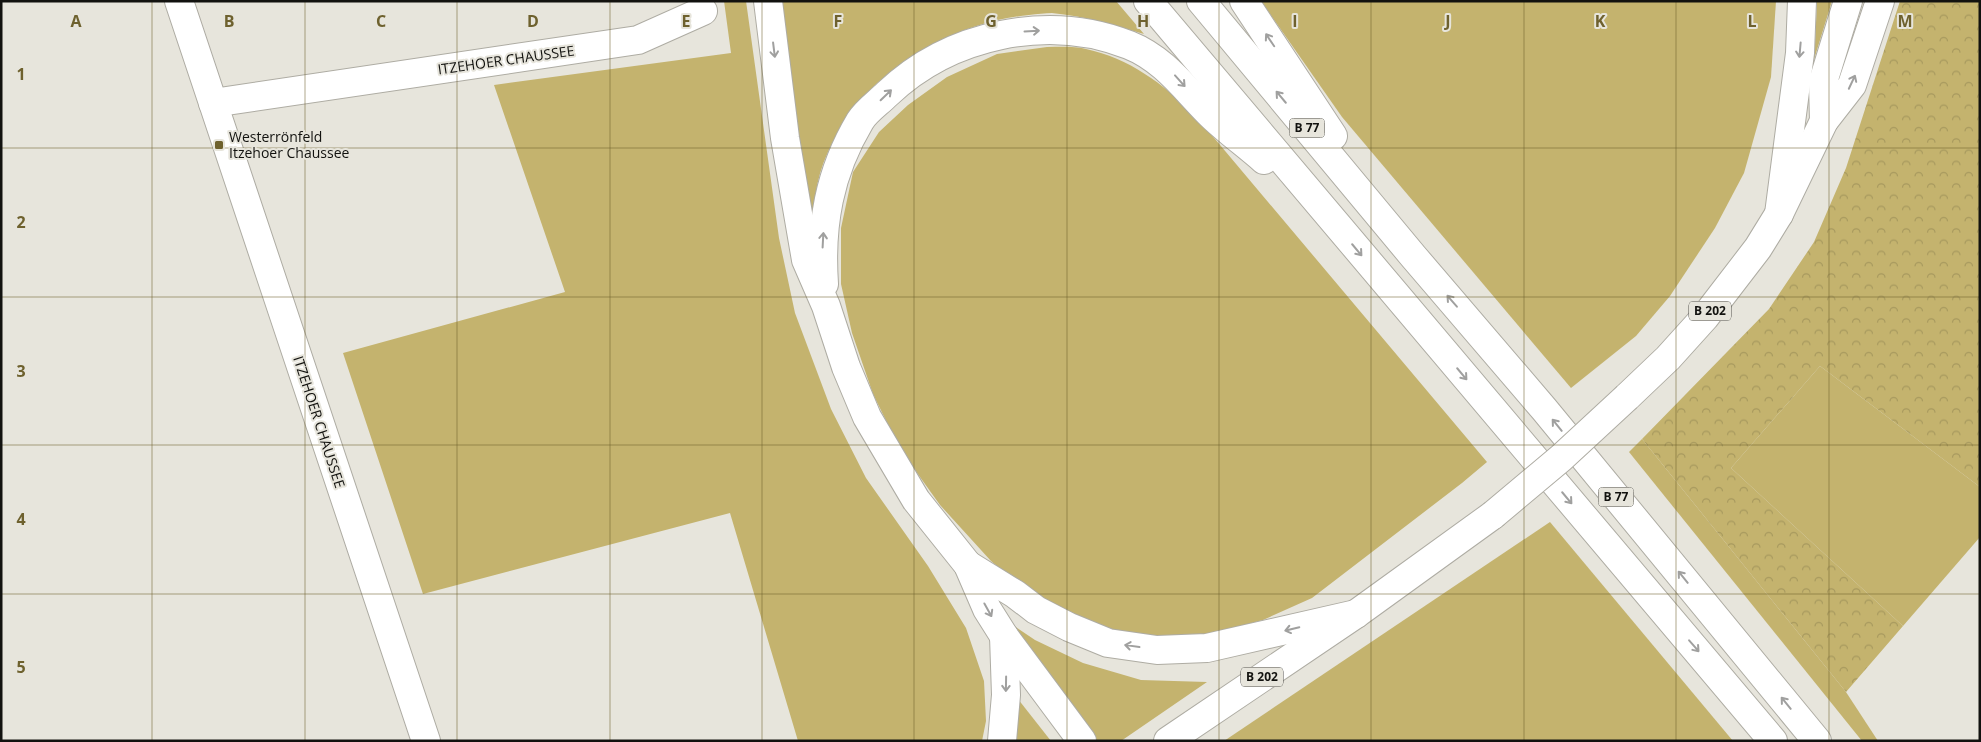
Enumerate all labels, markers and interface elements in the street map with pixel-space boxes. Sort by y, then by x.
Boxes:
text: A [70,10,82,32]
text: B [224,10,234,32]
text: C [376,10,386,32]
text: D [527,10,539,32]
text: E [682,10,691,32]
text: F [834,10,842,32]
text: G [985,10,997,32]
text: H [1137,10,1149,32]
text: I [1292,10,1298,32]
text: J [1443,10,1451,32]
text: K [1595,10,1606,32]
text: L [1747,10,1757,32]
text: M [1897,10,1913,32]
one-way arrow [1024,26,1040,36]
one-way arrow [1264,34,1274,48]
street label: ITZEHOER CHAUSSEE [436,41,575,79]
one-way arrow [769,41,779,57]
one-way arrow [1795,42,1805,58]
text: 1 [16,63,26,85]
one-way arrow [1848,74,1858,89]
one-way arrow [1174,75,1186,88]
one-way arrow [880,89,893,101]
one-way arrow [1276,91,1287,104]
road number: B 77 [1290,119,1324,138]
place label: Westerrönfeld Itzehoer Chaussee [229,127,350,162]
marker: Westerrönfeld Itzehoer Chaussee [213,139,225,151]
text: 2 [16,211,26,233]
one-way arrow [819,232,828,248]
one-way arrow [1351,243,1362,256]
one-way arrow [1447,295,1458,308]
road number: B 202 [1689,302,1731,321]
street label: ITZEHOER CHAUSSEE [289,353,350,490]
text: 3 [16,360,26,382]
one-way arrow [1457,367,1468,380]
one-way arrow [1552,418,1563,431]
road number: B 77 [1598,488,1634,507]
one-way arrow [1562,491,1573,504]
text: 4 [16,508,26,530]
one-way arrow [1677,571,1688,584]
one-way arrow [984,602,993,617]
one-way arrow [1284,625,1300,634]
one-way arrow [1689,640,1700,653]
one-way arrow [1124,641,1140,651]
text: 5 [16,656,26,678]
road number: B 202 [1241,668,1283,686]
one-way arrow [1001,676,1011,692]
one-way arrow [1780,697,1791,710]

